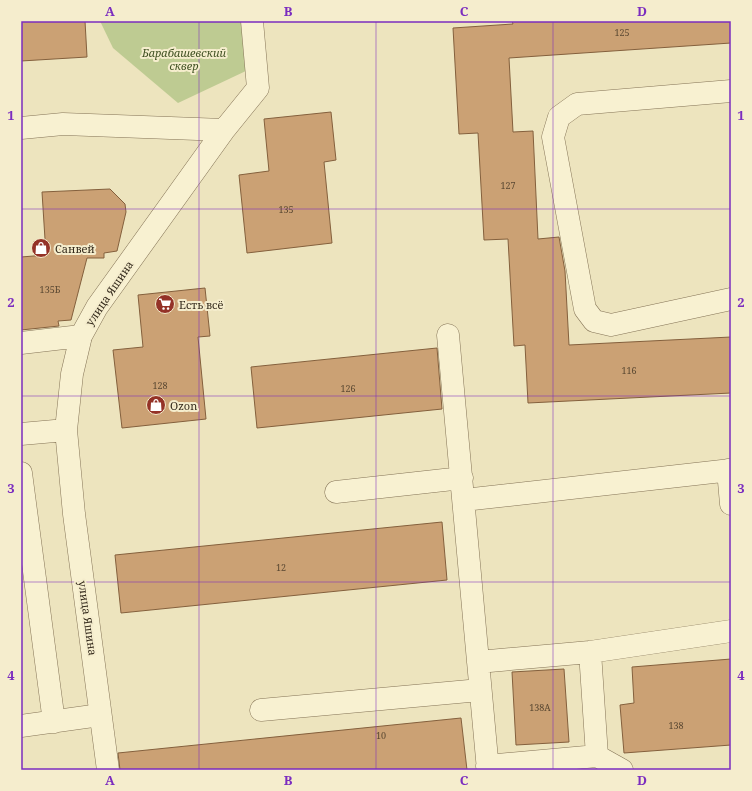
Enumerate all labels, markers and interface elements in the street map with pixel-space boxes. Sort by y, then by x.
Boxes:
text: A [105,2,115,20]
text: B [284,2,293,20]
text: C [460,2,469,20]
text: D [637,2,647,20]
house number: 125 [614,26,630,39]
park label: Барабашевский сквер [141,45,227,73]
text: 1 [7,106,15,124]
text: 1 [737,106,745,124]
house number: 127 [500,179,516,192]
house number: 135 [278,203,294,216]
shop icon: Санвей [30,237,52,259]
place label: Санвей [55,241,95,256]
street label: улица Яшина [82,258,136,328]
house number: 135Б [40,283,61,296]
text: 2 [7,293,15,311]
supermarket icon: Есть всё [154,293,176,315]
text: 2 [737,293,745,311]
place label: Есть всё [179,297,223,312]
house number: 116 [621,364,637,377]
house number: 128 [152,379,168,392]
house number: 126 [340,382,356,395]
shop icon: Ozon [145,394,167,416]
place label: Ozon [170,398,197,413]
text: 3 [7,479,15,497]
text: 3 [737,479,745,497]
house number: 12 [276,561,286,574]
street label: улица Яшина [75,580,101,656]
text: 4 [7,666,15,684]
text: 4 [737,666,745,684]
house number: 138А [529,701,551,714]
house number: 138 [668,719,684,732]
house number: 10 [376,729,386,742]
text: A [105,771,115,789]
text: B [284,771,293,789]
text: C [460,771,469,789]
text: D [637,771,647,789]

